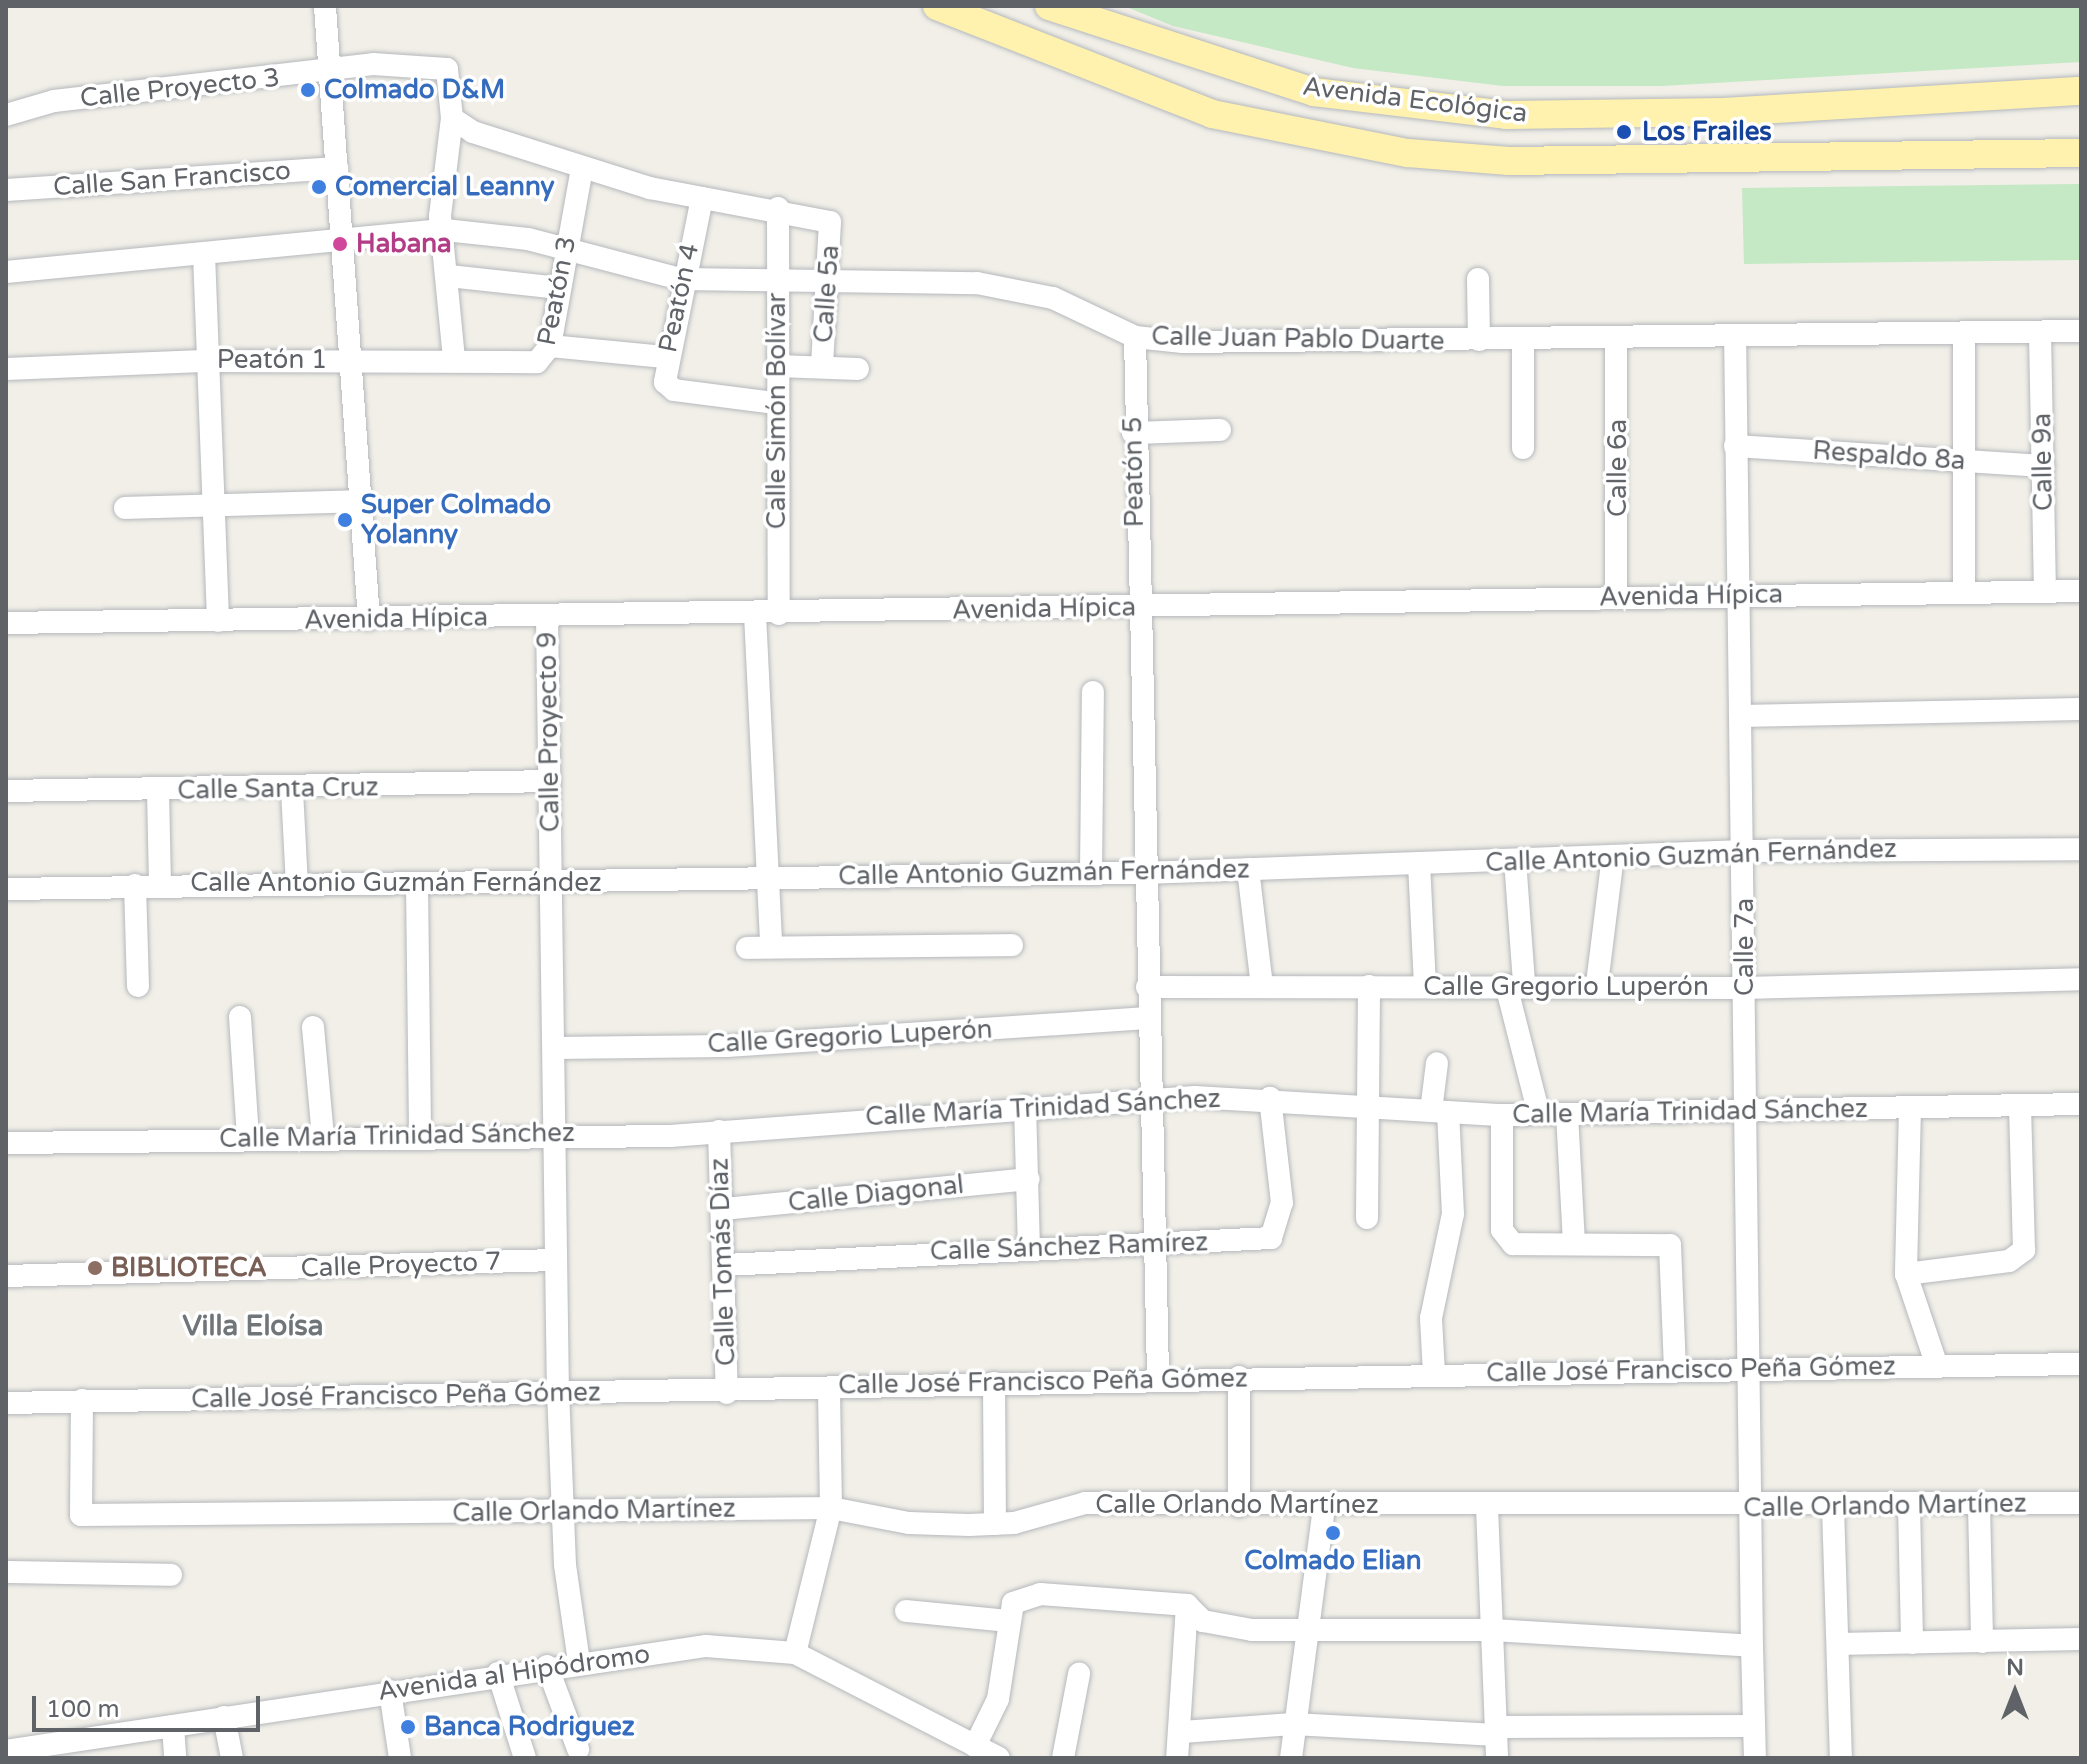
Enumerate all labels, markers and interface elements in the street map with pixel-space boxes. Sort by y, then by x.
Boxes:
street label: Calle Proyecto 3 [79,62,281,114]
street label: Avenida Ecológica [1301,71,1529,129]
place label: Colmado D&M [324,74,505,106]
marker: Colmado D&M [299,81,317,99]
place label: Los Frailes [1642,116,1772,148]
marker: Los Frailes [1613,121,1635,143]
street label: Calle San Francisco [52,155,292,203]
place label: Comercial Leanny [335,171,554,203]
marker: Comercial Leanny [310,178,328,196]
place label: Habana [356,228,452,260]
street label: Peatón 3 [531,234,583,348]
marker: Habana [331,235,349,253]
street label: Peatón 4 [652,241,706,355]
street label: Calle 5a [808,244,846,344]
street label: Calle Simón Bolívar [761,293,793,529]
street label: Calle Juan Pablo Duarte [1151,321,1445,357]
street label: Peatón 1 [217,344,327,376]
street label: Calle 9a [2027,413,2059,511]
street label: Peatón 5 [1117,416,1151,528]
street label: Calle 6a [1602,419,1634,517]
street label: Respaldo 8a [1812,435,1966,477]
place label: Super Colmado Yolanny [361,489,551,550]
marker: Super Colmado Yolanny [336,511,354,529]
street label: Avenida Hípica [1599,579,1783,613]
street label: Avenida Hípica [952,592,1136,626]
street label: Avenida Hípica [304,602,488,636]
street label: Calle Proyecto 9 [532,631,566,833]
street label: Calle Santa Cruz [177,772,379,806]
street label: Calle Antonio Guzmán Fernández [1485,833,1897,879]
street label: Calle Antonio Guzmán Fernández [838,854,1250,892]
street label: Calle Antonio Guzmán Fernández [190,867,602,899]
street label: Calle 7a [1729,898,1761,996]
street label: Calle Gregorio Luperón [1423,971,1709,1003]
street label: Calle Gregorio Luperón [707,1014,993,1060]
street label: Calle María Trinidad Sánchez [865,1083,1221,1133]
street label: Calle María Trinidad Sánchez [1512,1093,1868,1131]
street label: Calle María Trinidad Sánchez [219,1117,575,1155]
street label: Calle Tomás Díaz [704,1157,742,1367]
street label: Calle Diagonal [787,1169,965,1219]
street label: Calle Sánchez Ramírez [929,1227,1209,1267]
street label: Calle Proyecto 7 [300,1246,502,1284]
place label: BIBLIOTECA [111,1252,267,1284]
marker: BIBLIOTECA [86,1259,104,1277]
district label: Villa Eloísa [182,1309,324,1343]
street label: Calle José Francisco Peña Gómez [1486,1351,1896,1389]
street label: Calle José Francisco Peña Gómez [838,1363,1248,1401]
street label: Calle José Francisco Peña Gómez [191,1377,601,1415]
street label: Calle Orlando Martínez [1743,1488,2027,1524]
street label: Calle Orlando Martínez [1095,1489,1379,1521]
street label: Calle Orlando Martínez [452,1493,736,1529]
marker: Colmado Elian [1324,1524,1342,1542]
place label: Colmado Elian [1244,1545,1422,1577]
street label: Avenida al Hipódromo [376,1638,652,1708]
north arrow [1975,1652,2055,1732]
text: N [2006,1655,2024,1681]
scale bar [36,1680,264,1730]
text: 100 m [46,1695,120,1724]
place label: Banca Rodriguez [424,1711,635,1743]
marker: Banca Rodriguez [399,1718,417,1736]

